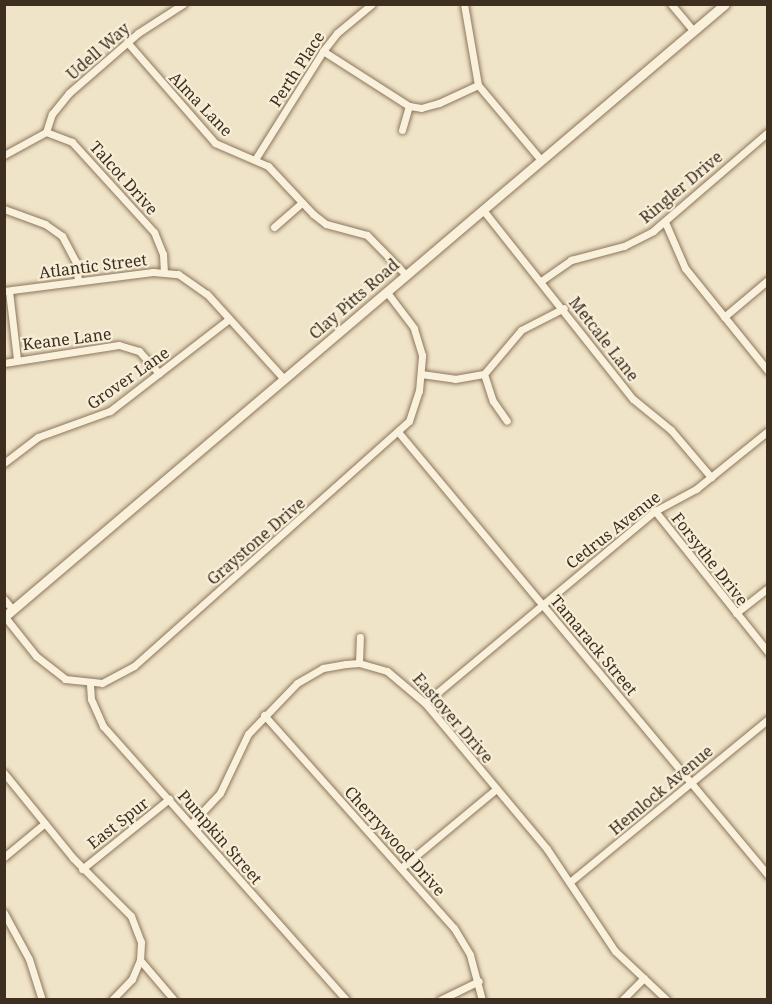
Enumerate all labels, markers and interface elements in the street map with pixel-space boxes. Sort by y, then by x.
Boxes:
street label: Udell Way [63,18,133,84]
street label: Perth Place [266,28,328,110]
street label: Alma Lane [165,68,237,140]
street label: Talcot Drive [86,137,162,219]
street label: Ringler Drive [636,147,726,227]
street label: Atlantic Street [38,250,148,282]
street label: Clay Pitts Road [305,255,403,343]
street label: Metcale Lane [565,293,643,385]
street label: Keane Lane [21,324,113,354]
street label: Grover Lane [83,343,173,413]
street label: Cedrus Avenue [562,487,664,573]
street label: Graystone Drive [203,493,309,589]
street label: Forsythe Drive [668,509,752,609]
street label: Tamarack Street [547,591,641,699]
street label: Eastover Drive [409,669,497,767]
street label: Hemlock Avenue [605,741,717,839]
street label: Cherrywood Drive [341,782,449,900]
street label: Pumpkin Street [174,786,266,888]
street label: East Spur [84,793,152,853]

